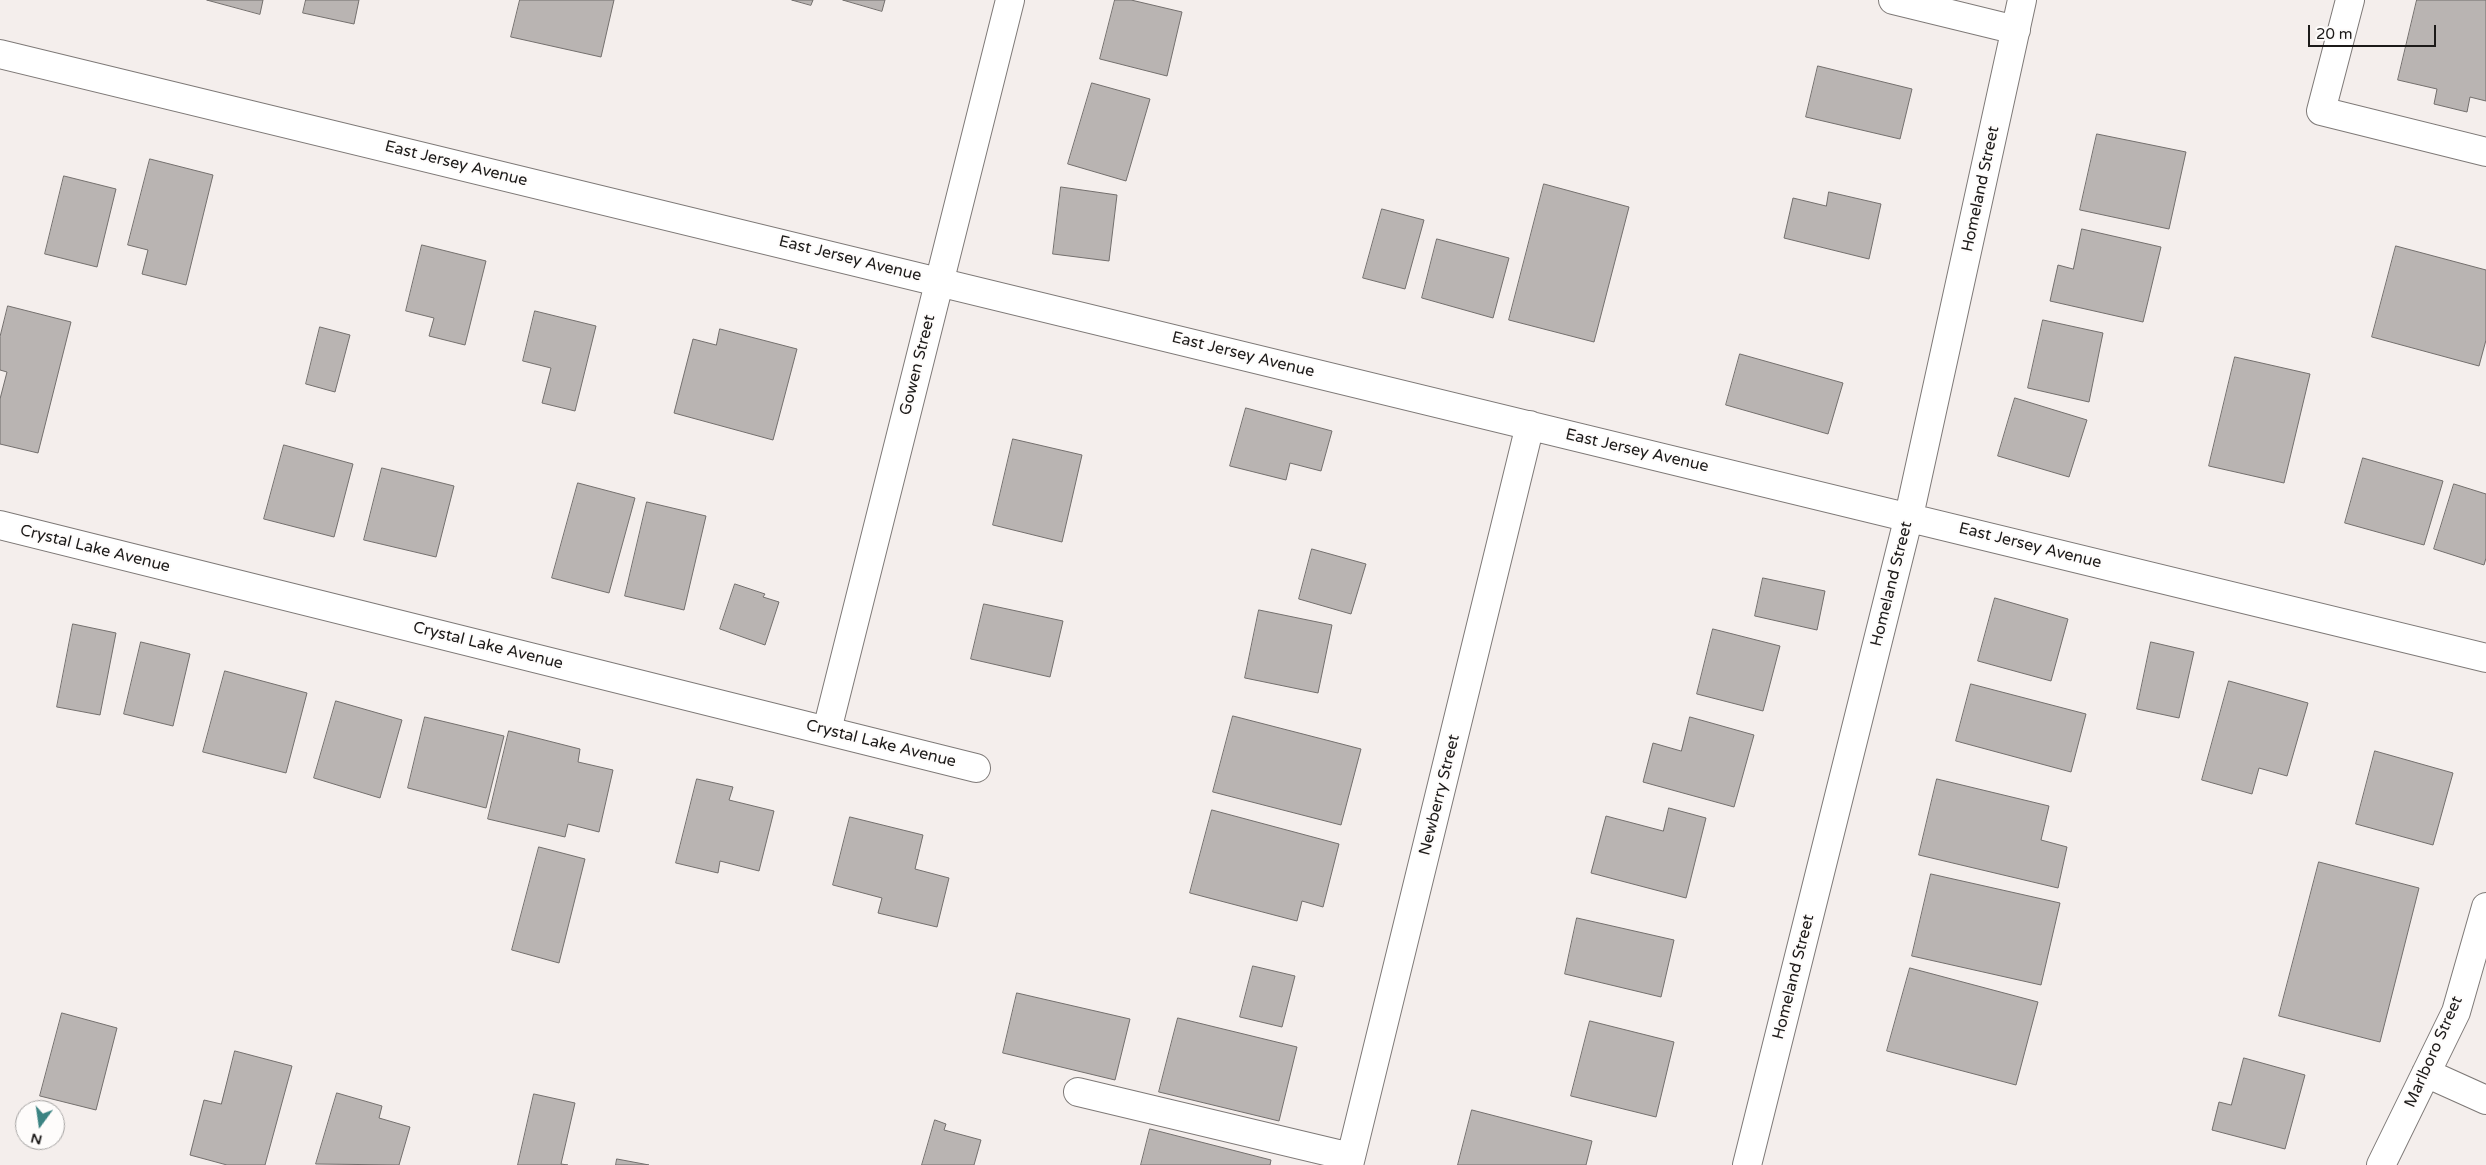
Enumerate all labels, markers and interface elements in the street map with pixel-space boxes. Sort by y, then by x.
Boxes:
scale bar [2311,15,2438,47]
text: 20 m [2316,25,2353,43]
street label: Homeland Street [1958,124,2004,254]
street label: East Jersey Avenue [383,137,529,191]
street label: East Jersey Avenue [777,232,923,286]
street label: Gowen Street [896,313,940,417]
street label: East Jersey Avenue [1170,328,1316,382]
street label: East Jersey Avenue [1564,425,1710,477]
street label: East Jersey Avenue [1957,519,2103,573]
street label: Homeland Street [1867,520,1917,648]
street label: Crystal Lake Avenue [18,521,172,577]
street label: Crystal Lake Avenue [411,618,565,674]
street label: Crystal Lake Avenue [804,716,958,772]
street label: Newberry Street [1416,732,1464,858]
street label: Homeland Street [1769,913,1819,1041]
street label: Marlboro Street [2401,993,2467,1111]
north arrow [15,1100,65,1150]
text: N [29,1129,44,1149]

